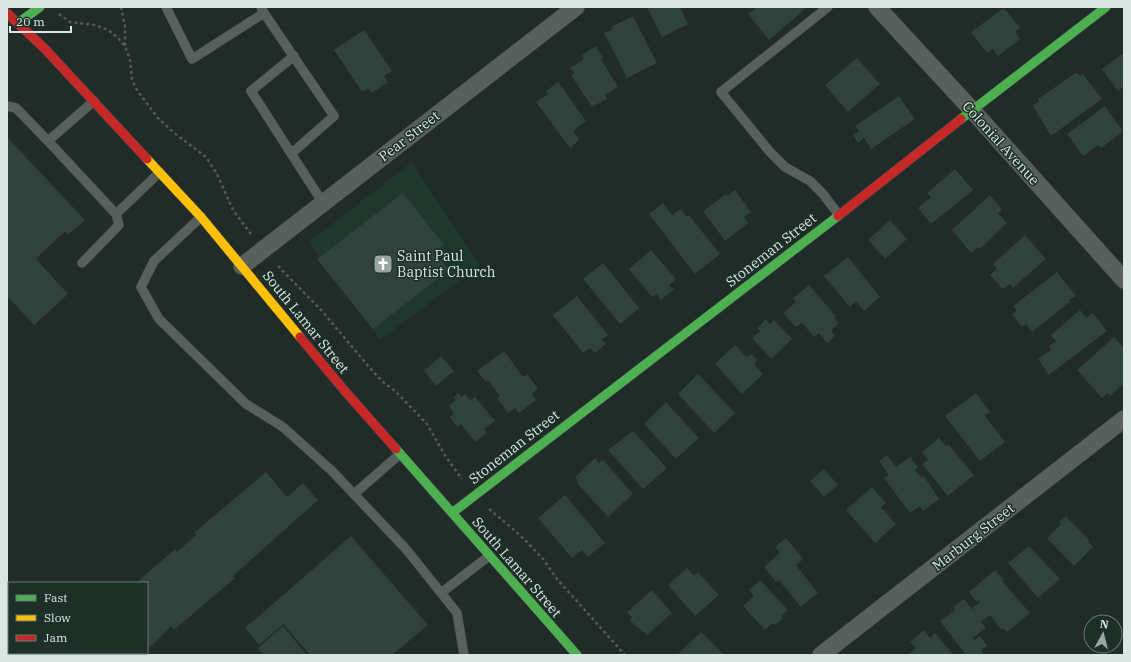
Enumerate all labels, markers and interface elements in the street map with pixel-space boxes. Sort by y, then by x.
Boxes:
scale bar [10,8,71,34]
text: 20 m [16,14,45,29]
street label: Colonial Avenue [959,97,1043,189]
street label: Pear Street [375,107,443,165]
street label: Stoneman Street [722,209,820,291]
place label: Saint Paul Baptist Church [397,247,496,281]
church icon: Saint Paul Baptist Church [372,253,394,275]
street label: South Lamar Street [259,267,353,377]
street label: Stoneman Street [465,406,563,488]
street label: Marburg Street [928,499,1018,575]
street label: South Lamar Street [468,513,566,621]
legend [8,582,148,654]
text: Fast [44,590,68,605]
text: Slow [44,610,71,625]
north arrow [1083,614,1123,654]
text: N [1099,617,1110,632]
text: Jam [44,630,68,645]

